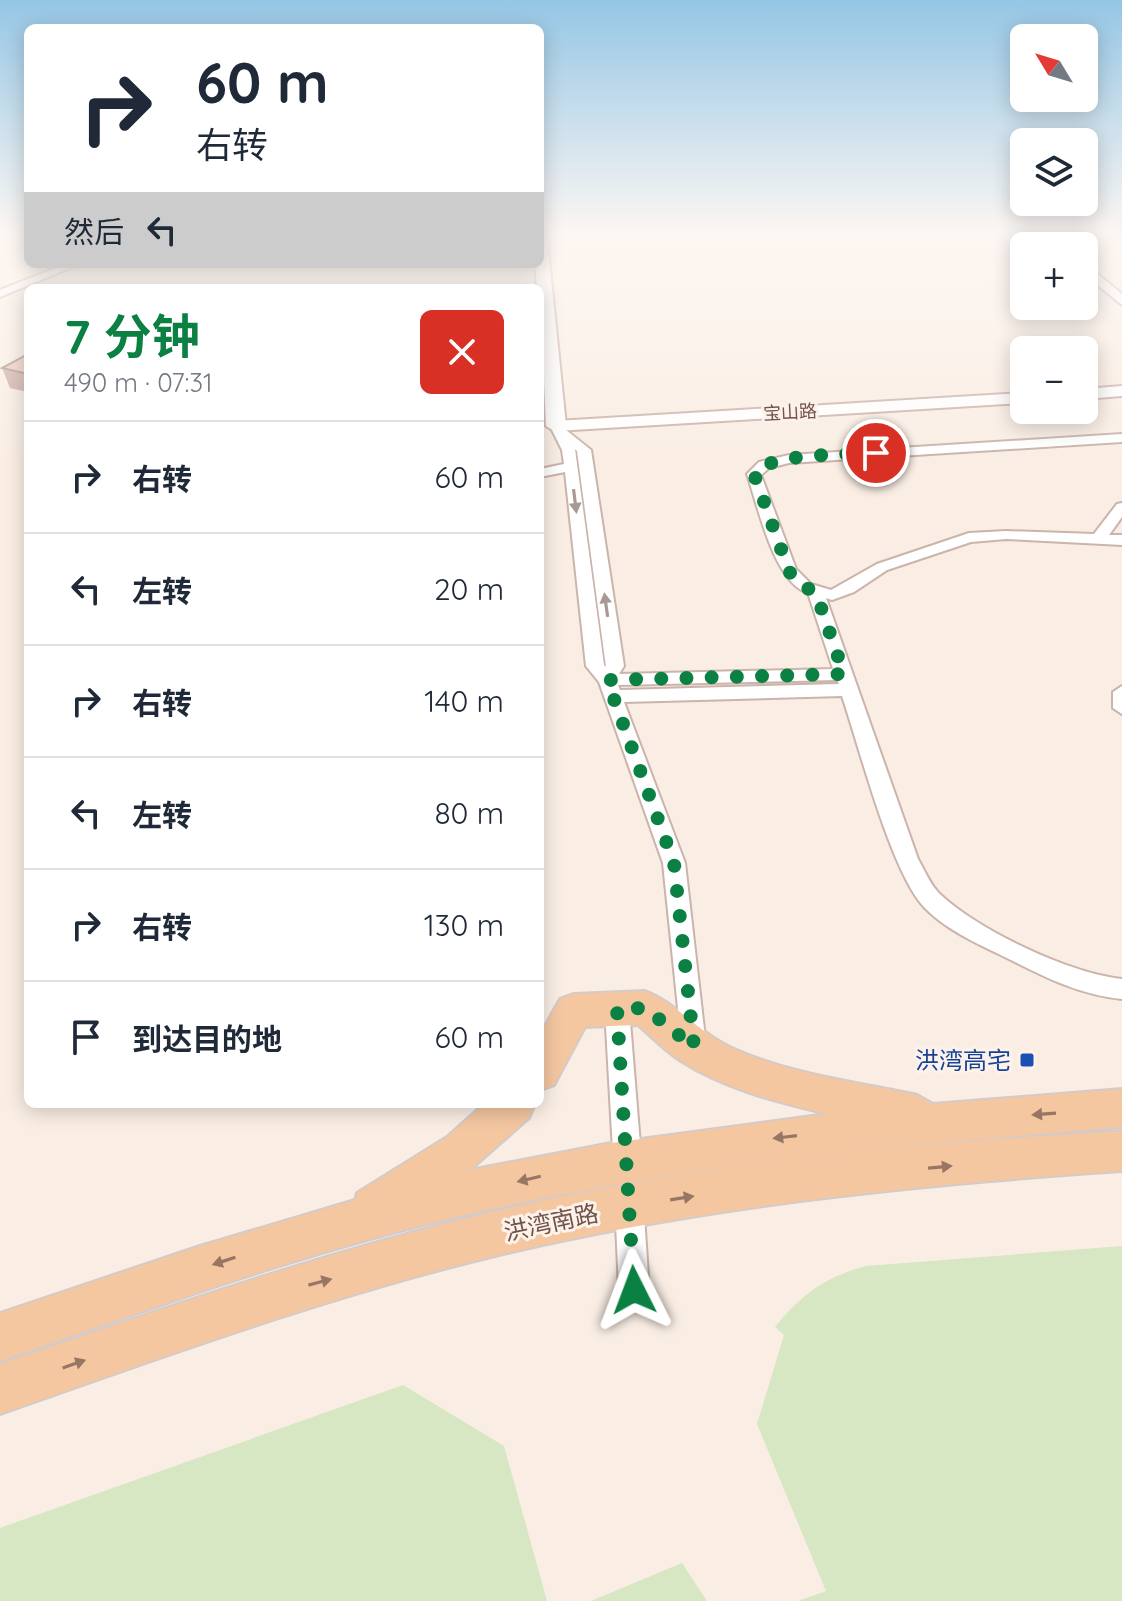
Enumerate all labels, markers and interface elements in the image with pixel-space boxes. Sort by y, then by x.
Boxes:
north arrow [1010,24,1098,112]
map controls [1010,24,1098,424]
text: 60 m [196,47,329,117]
icon: right [64,56,168,160]
text: 右转 [196,122,268,167]
button: layers [1010,128,1098,216]
icon: left [140,208,184,252]
text: 然后 [64,213,124,251]
button: + [1010,232,1098,320]
text: 7 分钟 [64,306,200,366]
button: close [420,310,504,394]
button: − [1010,336,1098,424]
text: 490 m · 07:31 [64,366,213,399]
street label: 宝山路 [762,399,818,425]
pin [842,419,910,487]
icon: arrive [854,431,898,475]
icon: right [64,455,108,499]
text: 60 m [434,458,504,496]
text: 右转 [132,460,192,498]
one-way arrow [568,488,581,513]
icon: left [64,567,108,611]
text: 20 m [434,570,504,608]
text: 左转 [132,572,192,610]
one-way arrow [599,592,612,617]
icon: right [64,679,108,723]
text: 140 m [424,682,504,720]
text: 右转 [132,684,192,722]
icon: left [64,791,108,835]
text: 80 m [434,794,504,832]
text: 左转 [132,796,192,834]
icon: right [64,903,108,947]
text: 130 m [424,906,504,944]
text: 右转 [132,908,192,946]
icon: arrive [64,1015,108,1059]
text: 60 m [434,1018,504,1056]
text: 到达目的地 [132,1020,282,1058]
place label: 洪湾高宅 [915,1045,1011,1075]
marker: 洪湾高宅 [1018,1051,1036,1069]
one-way arrow [1031,1108,1056,1121]
one-way arrow [772,1131,797,1144]
one-way arrow [928,1160,953,1173]
one-way arrow [516,1173,541,1186]
one-way arrow [670,1191,695,1204]
street label: 洪湾南路 [501,1197,601,1247]
position arrow [592,1248,676,1332]
one-way arrow [211,1256,235,1268]
one-way arrow [308,1275,333,1287]
one-way arrow [62,1357,86,1369]

